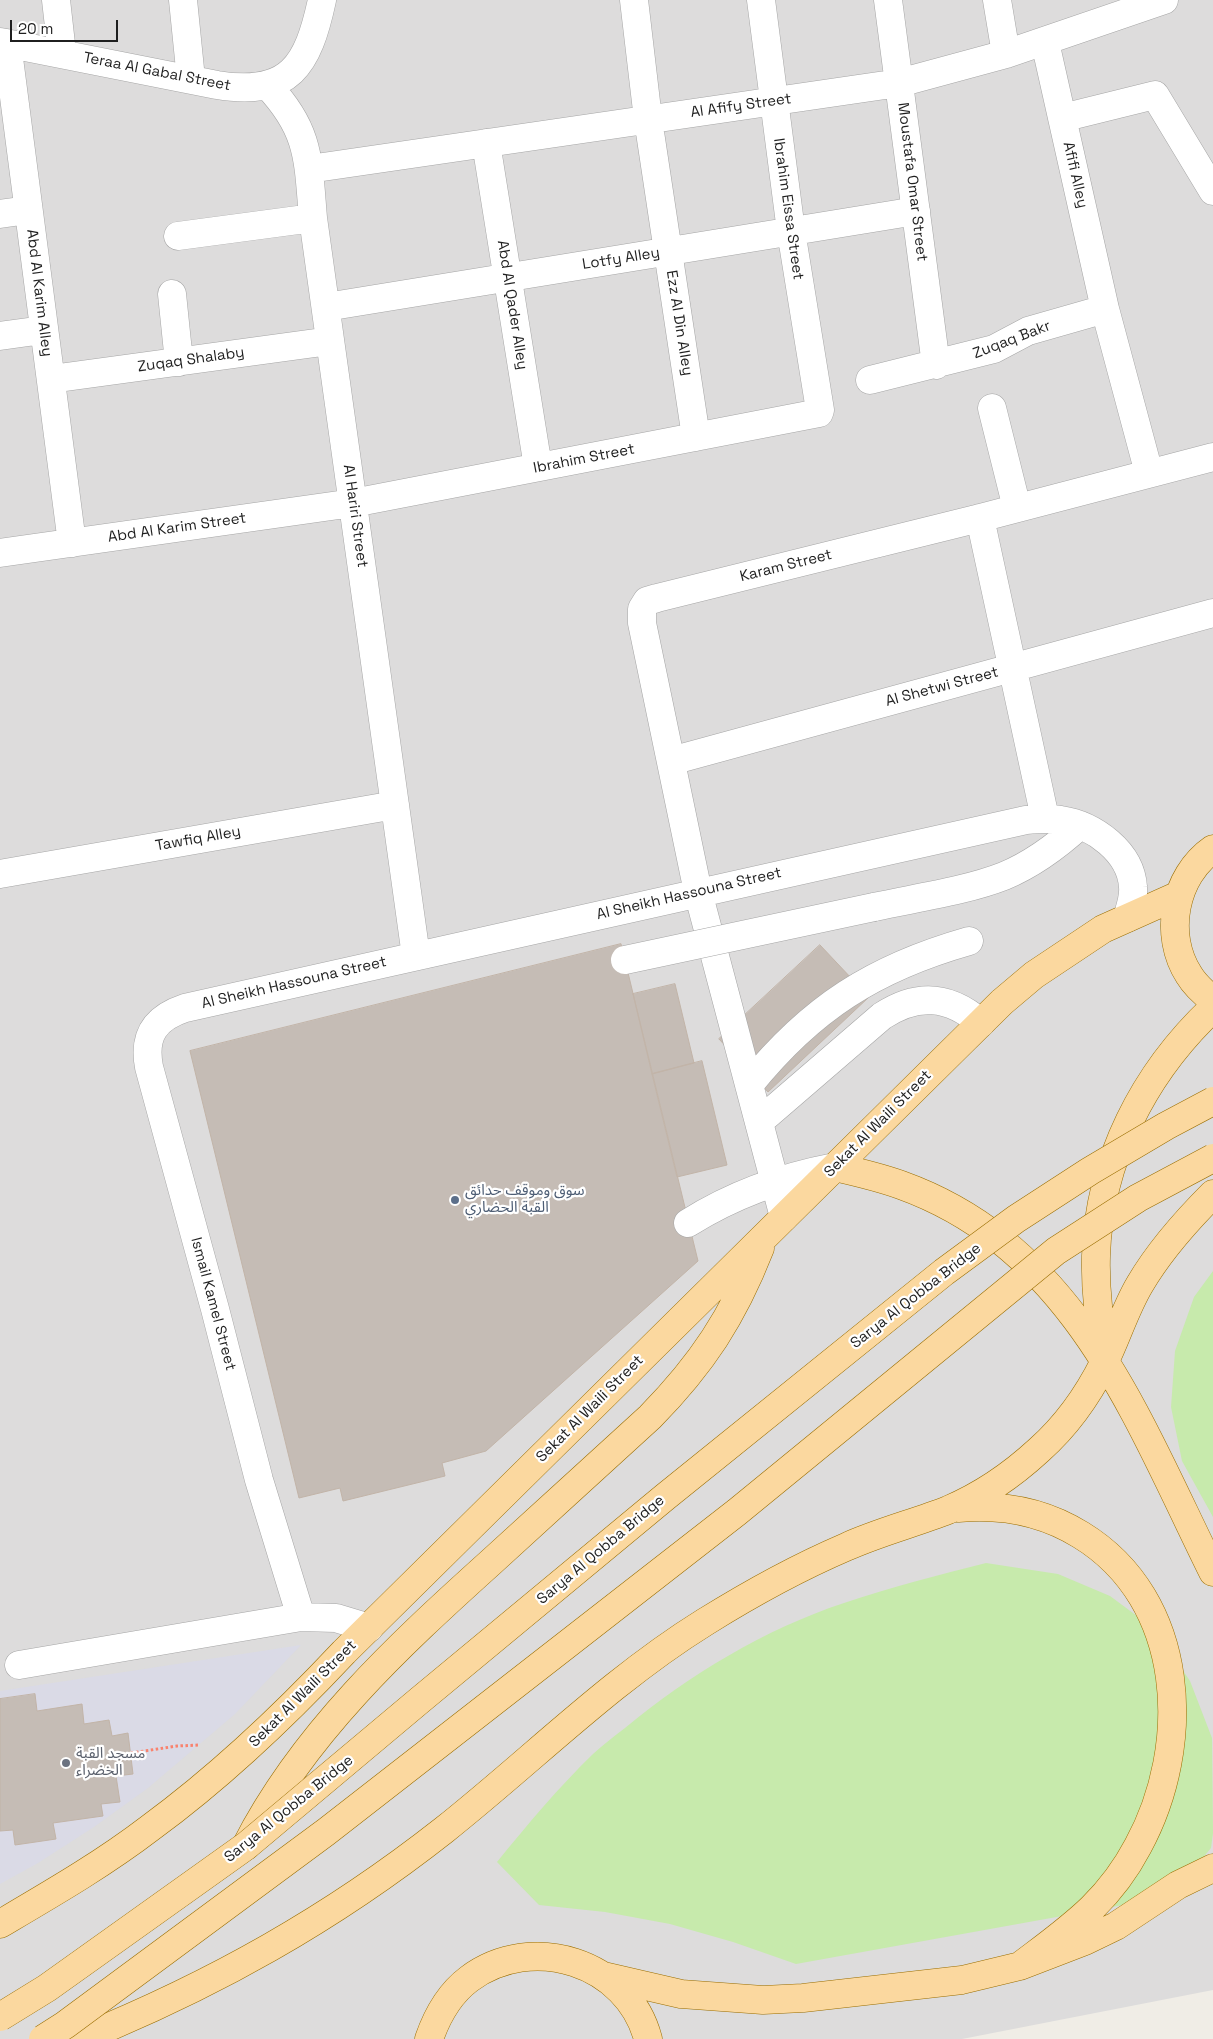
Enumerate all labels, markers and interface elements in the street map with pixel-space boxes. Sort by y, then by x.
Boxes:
scale bar [12,10,120,42]
text: 20 m [18,19,53,38]
street label: Teraa Al Gabal Street [82,49,232,95]
street label: Al Afify Street [689,90,793,122]
street label: Moustafa Omar Street [893,101,931,263]
street label: Ibrahim Eissa Street [769,137,807,281]
street label: Afifi Alley [1059,140,1091,210]
street label: Abd Al Karim Alley [22,228,56,358]
street label: Abd Al Qader Alley [493,239,531,371]
street label: Lotfy Alley [581,244,661,274]
street label: Ezz Al Din Alley [662,269,696,377]
street label: Zuqaq Bakr [971,317,1053,363]
street label: Zuqaq Shalaby [137,344,245,376]
street label: Ibrahim Street [532,440,636,478]
street label: Al Hariri Street [339,463,371,569]
street label: Abd Al Karim Street [107,509,247,547]
street label: Karam Street [738,546,834,586]
street label: Al Shetwi Street [884,663,1000,711]
street label: Tawfiq Alley [154,823,242,855]
street label: Al Sheikh Hassouna Street [595,864,783,924]
street label: Al Sheikh Hassouna Street [200,953,388,1013]
street label: Sekat Al Waili Street [821,1067,935,1181]
place label: سوق وموقف حدائق القبة الحضاري [465,1182,585,1217]
marker: سوق وموقف حدائق القبة الحضاري [449,1194,461,1206]
street label: Ismail Kamel Street [187,1235,239,1373]
street label: Sarya Al Qobba Bridge [847,1239,985,1353]
street label: Sekat Al Waili Street [533,1352,647,1466]
street label: Sarya Al Qobba Bridge [534,1491,668,1609]
street label: Sekat Al Waili Street [246,1637,360,1751]
place label: مسجد القبة الخضراء [76,1745,145,1780]
street label: Sarya Al Qobba Bridge [221,1751,357,1867]
marker: مسجد القبة الخضراء [60,1757,72,1769]

